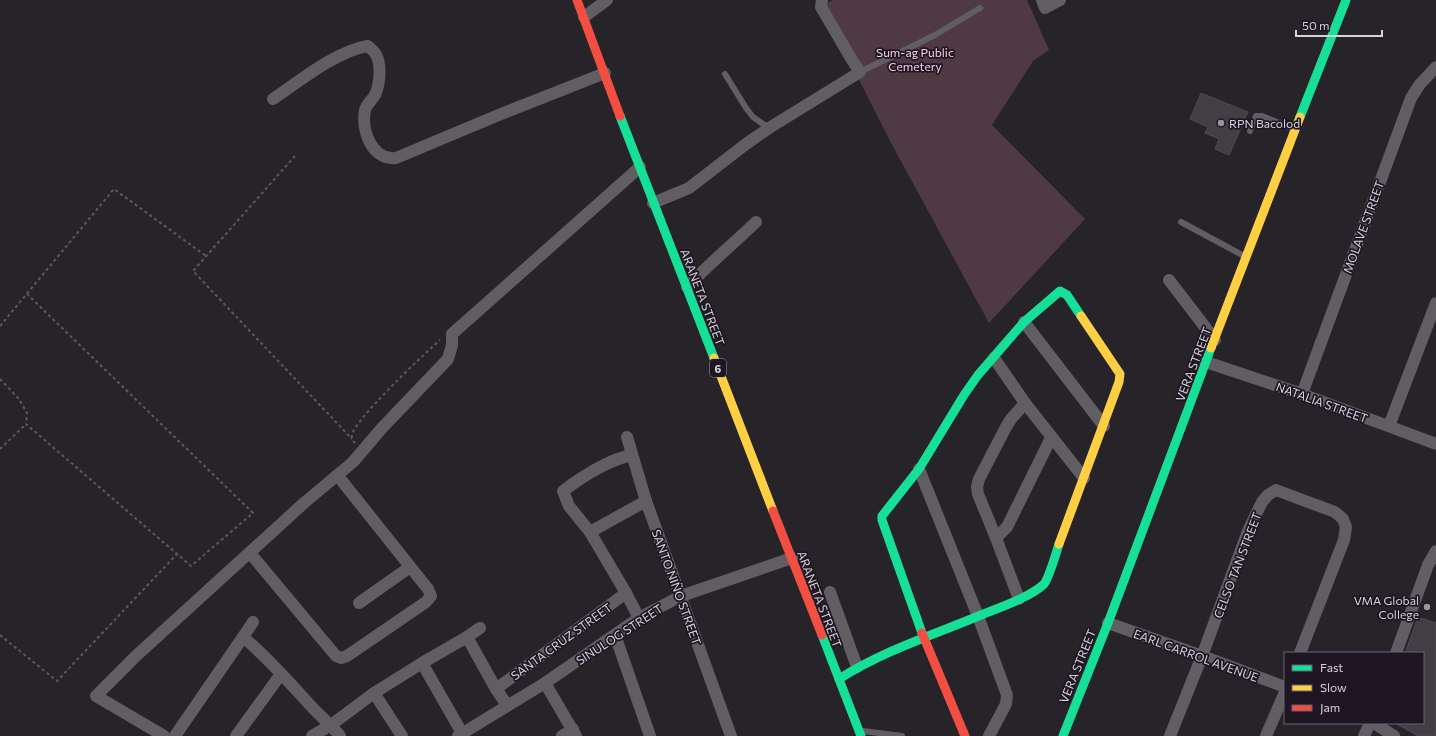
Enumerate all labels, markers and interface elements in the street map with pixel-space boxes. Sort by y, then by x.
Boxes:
scale bar [1296,12,1382,38]
text: 50 m [1302,18,1330,32]
park label: Sum-ag Public Cemetery [876,45,954,73]
place label: RPN Bacolod [1229,116,1300,130]
marker: RPN Bacolod [1216,118,1226,128]
street label: MOLAVE STREET [1340,178,1386,275]
street label: ARANETA STREET [678,247,728,348]
street label: VERA STREET [1172,325,1214,403]
road number: 6 [710,359,726,377]
street label: NATALIA STREET [1274,379,1370,425]
street label: CELSO TAN STREET [1210,510,1264,620]
street label: SANTO NIÑO STREET [650,527,705,647]
street label: ARANETA STREET [795,549,845,650]
place label: VMA Global College [1354,593,1419,621]
street label: SANTA CRUZ STREET [508,600,614,682]
street label: SINULOG STREET [573,601,665,667]
marker: VMA Global College [1422,602,1432,612]
street label: EARL CARROL AVENUE [1132,626,1260,684]
street label: VERA STREET [1056,627,1098,705]
legend [1284,652,1424,724]
text: Fast [1320,660,1343,674]
text: Slow [1320,680,1347,694]
text: Jam [1320,700,1340,715]

